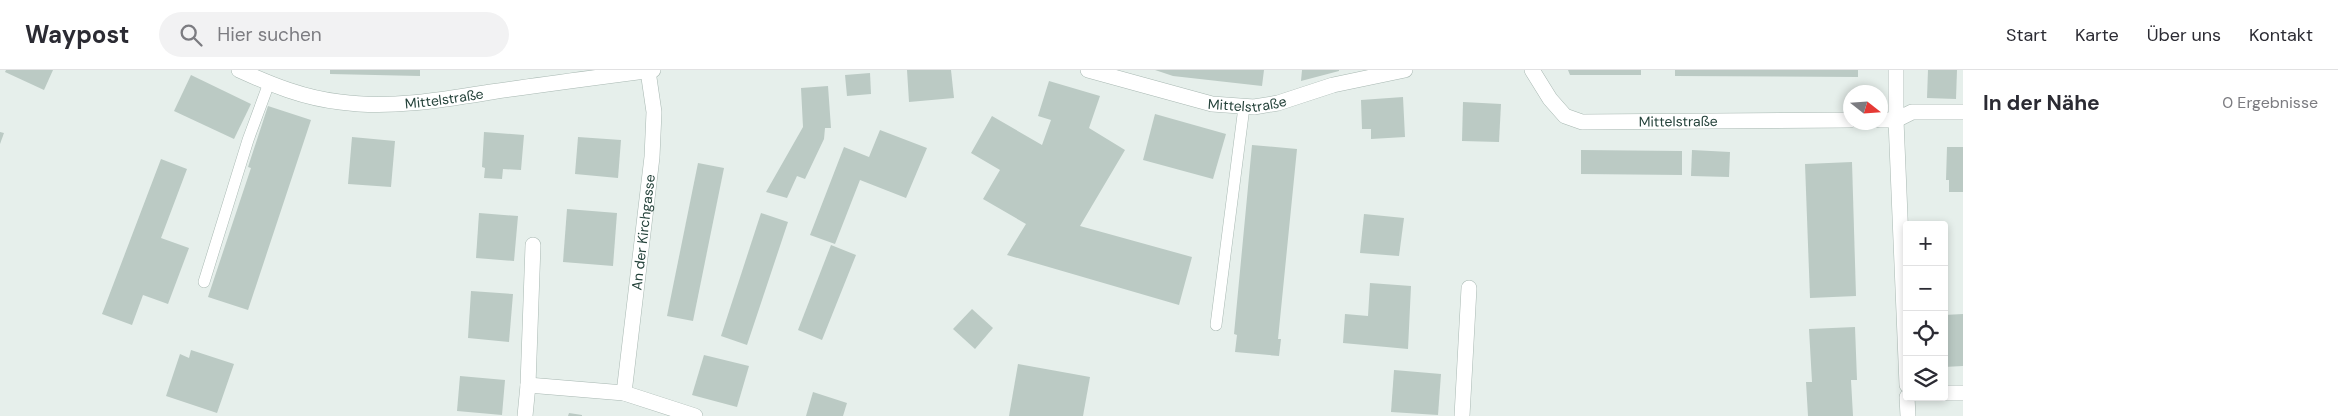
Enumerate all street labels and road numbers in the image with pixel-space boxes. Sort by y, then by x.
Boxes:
street label: Mittelstraße [404,84,485,113]
street label: Mittelstraße [1207,92,1289,116]
street label: Mittelstraße [1639,112,1718,131]
street label: An der Kirchgasse [627,173,659,291]

